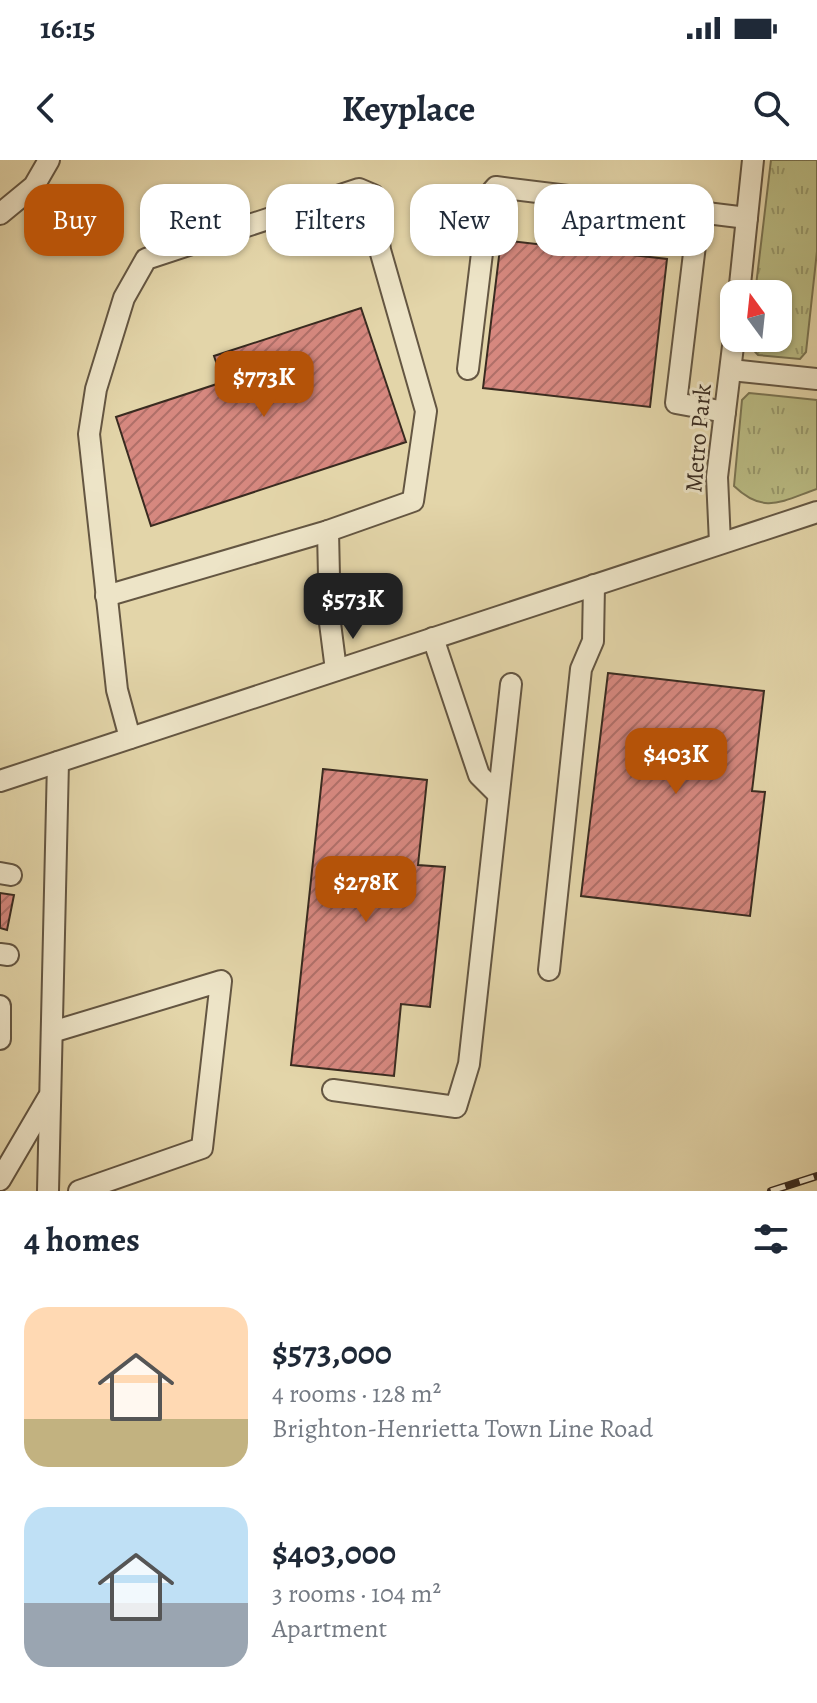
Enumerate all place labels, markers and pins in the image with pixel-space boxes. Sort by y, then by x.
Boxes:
pin: $773K [208,351,320,419]
pin: $573K [297,573,409,641]
pin: $403K [620,728,732,796]
pin: $278K [310,856,422,924]

